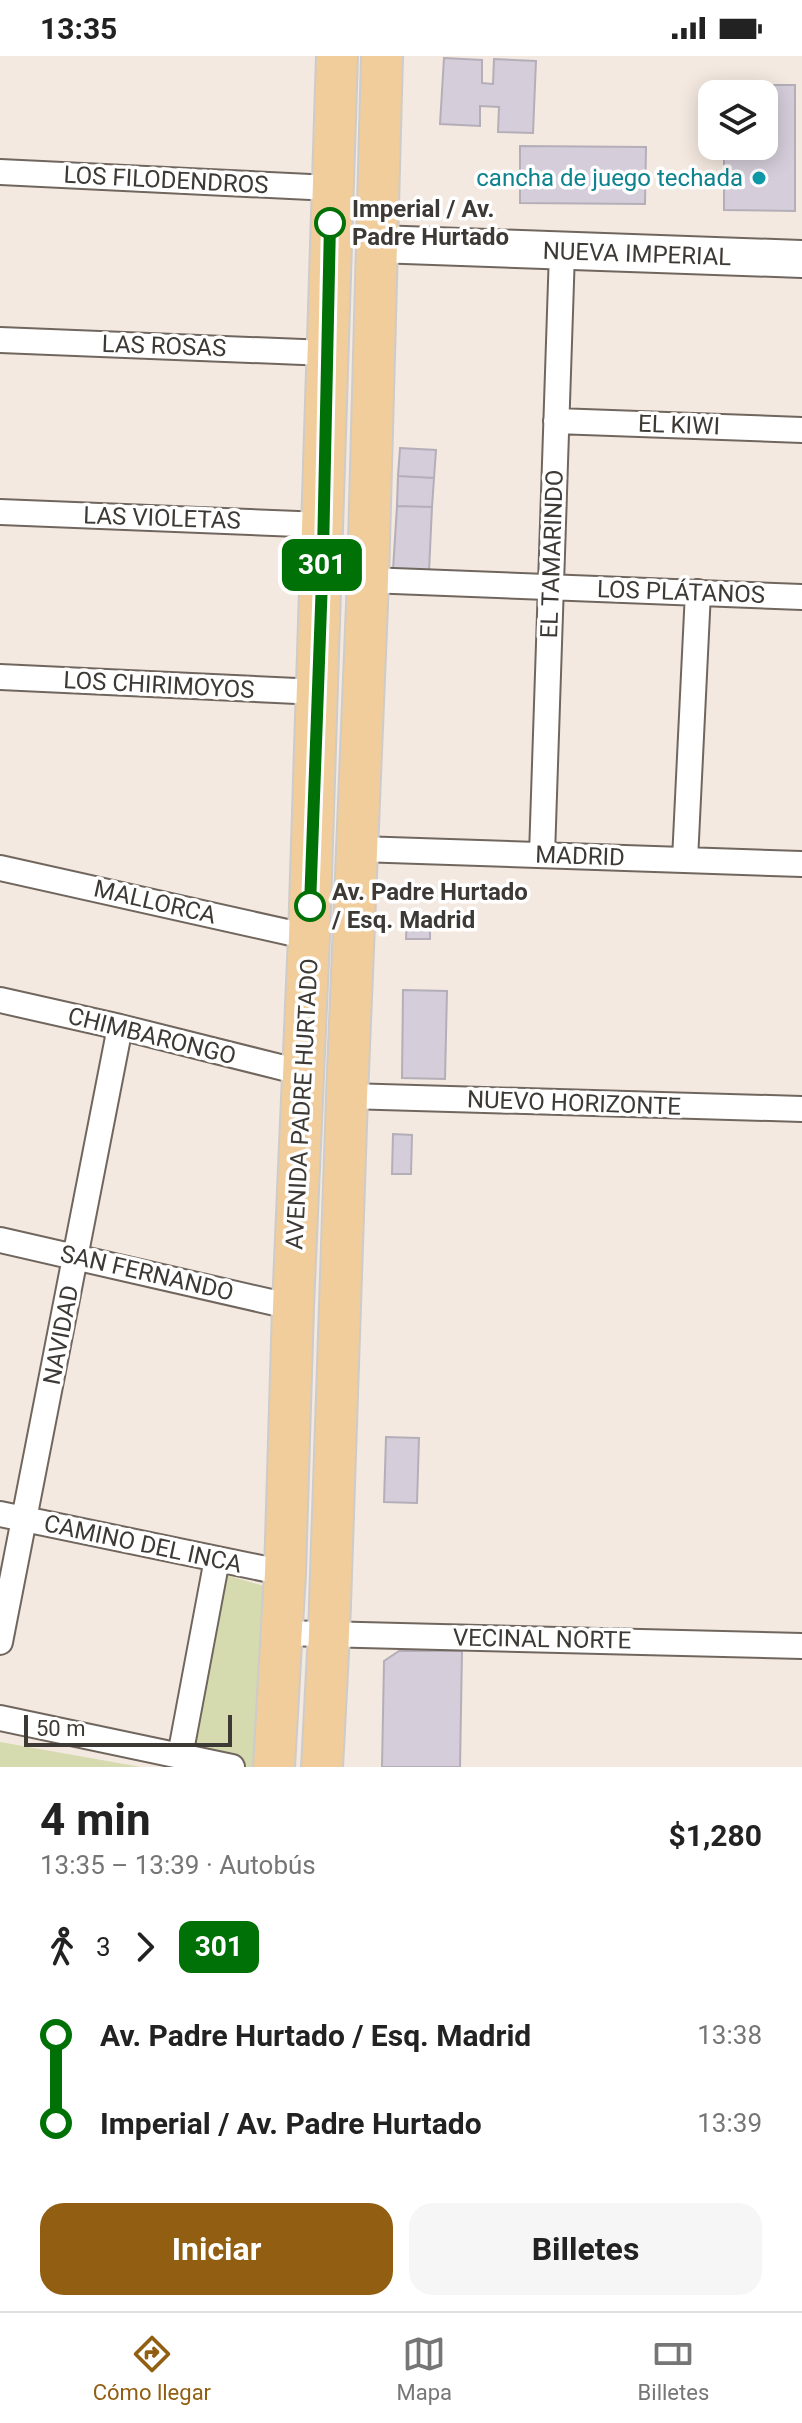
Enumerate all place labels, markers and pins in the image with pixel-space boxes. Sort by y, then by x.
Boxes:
place label: cancha de juego techada [476,164,743,192]
marker: cancha de juego techada [750,169,768,187]
place label: Imperial / Av. Padre Hurtado [352,195,509,251]
marker: Imperial / Av. Padre Hurtado [315,208,345,238]
place label: Av. Padre Hurtado / Esq. Madrid [331,878,528,934]
marker: Av. Padre Hurtado / Esq. Madrid [295,891,325,921]

